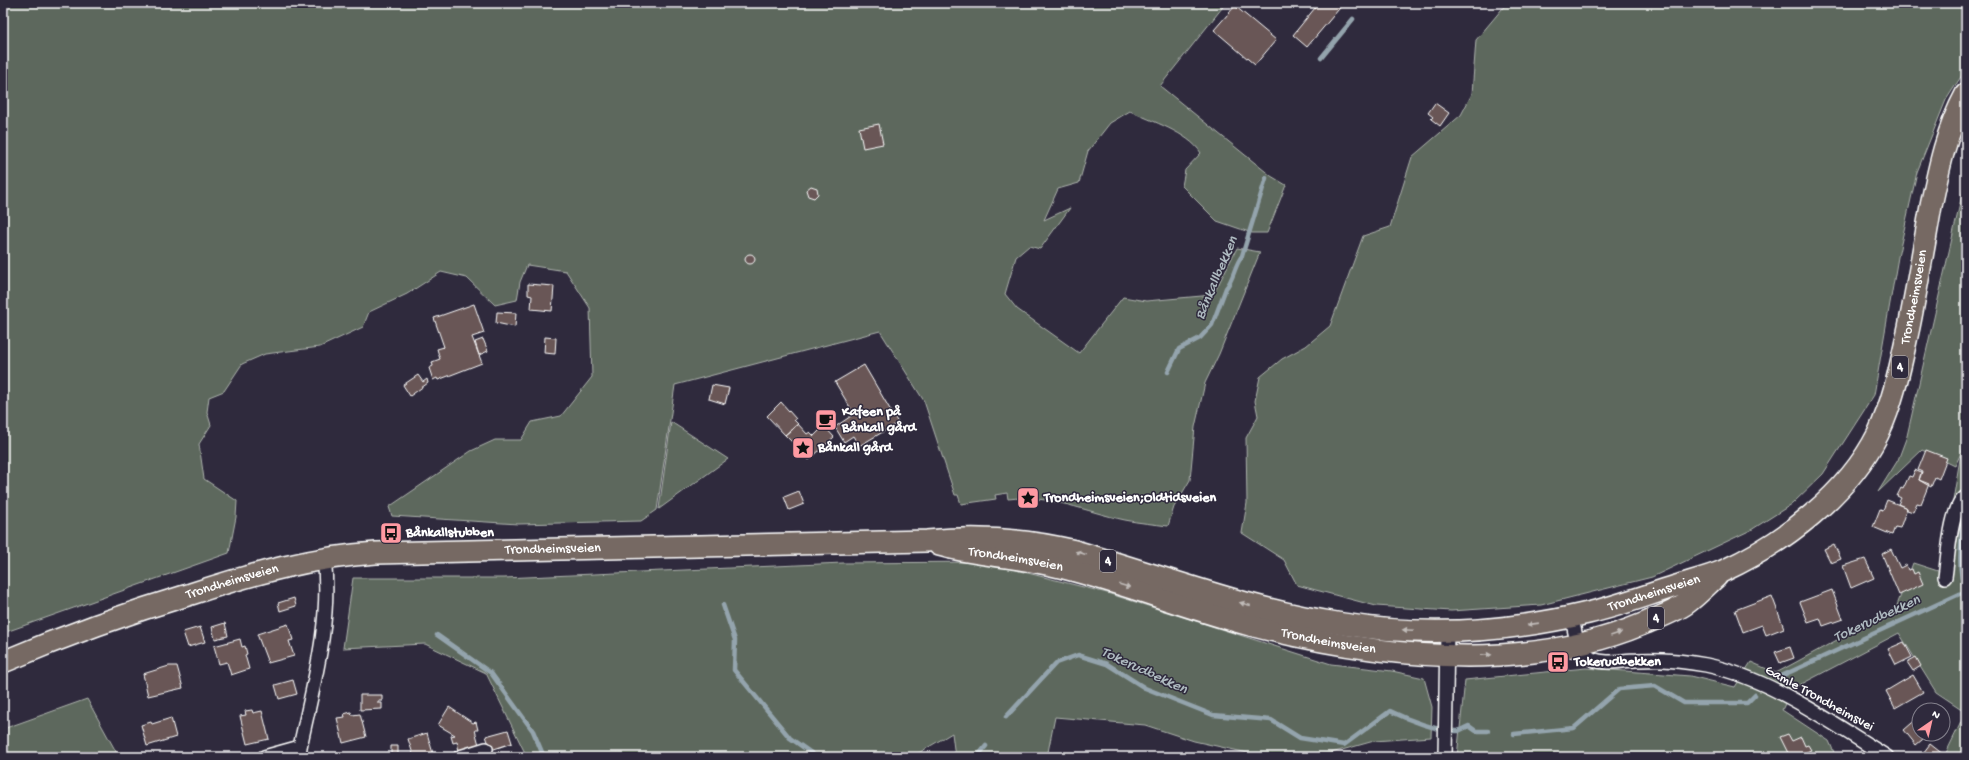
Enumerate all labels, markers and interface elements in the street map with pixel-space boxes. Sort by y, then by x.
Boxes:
water label: Bånkallbekken [1191,233,1243,322]
street label: Trondheimsveien [1897,248,1932,347]
road number: 4 [1892,356,1908,378]
place label: Kafeen på Bånkall gård [841,404,918,437]
cafe icon: Kafeen på Bånkall gård [813,407,839,433]
place icon: Bånkall gård [790,435,816,461]
place label: Bånkall gård [817,440,894,457]
place icon: Trondheimsveien;Oldtidsveien [1015,485,1041,511]
place label: Trondheimsveien;Oldtidsveien [1043,490,1217,507]
bus stop icon: Bånkallstubben [378,520,404,546]
place label: Bånkallstubben [405,525,494,542]
street label: Trondheimsveien [504,540,601,559]
street label: Trondheimsveien [966,543,1065,576]
one-way arrow [1075,550,1087,556]
road number: 4 [1100,550,1116,572]
street label: Trondheimsveien [183,560,281,604]
street label: Trondheimsveien [1605,571,1702,616]
one-way arrow [1119,583,1131,589]
water label: Tokerudbekken [1831,591,1924,647]
one-way arrow [1239,601,1252,607]
road number: 4 [1648,607,1664,629]
one-way arrow [1527,621,1539,627]
street label: Trondheimsveien [1278,624,1377,658]
one-way arrow [1401,627,1414,633]
one-way arrow [1610,630,1622,636]
water label: Tokerudbekken [1098,643,1191,699]
bus stop icon: Tokerudbekken [1545,649,1571,675]
one-way arrow [1480,652,1492,659]
place label: Tokerudbekken [1573,654,1661,671]
street label: Gamle Trondheimsvei [1762,662,1876,736]
north arrow [1911,702,1951,742]
text: N [1929,708,1942,722]

